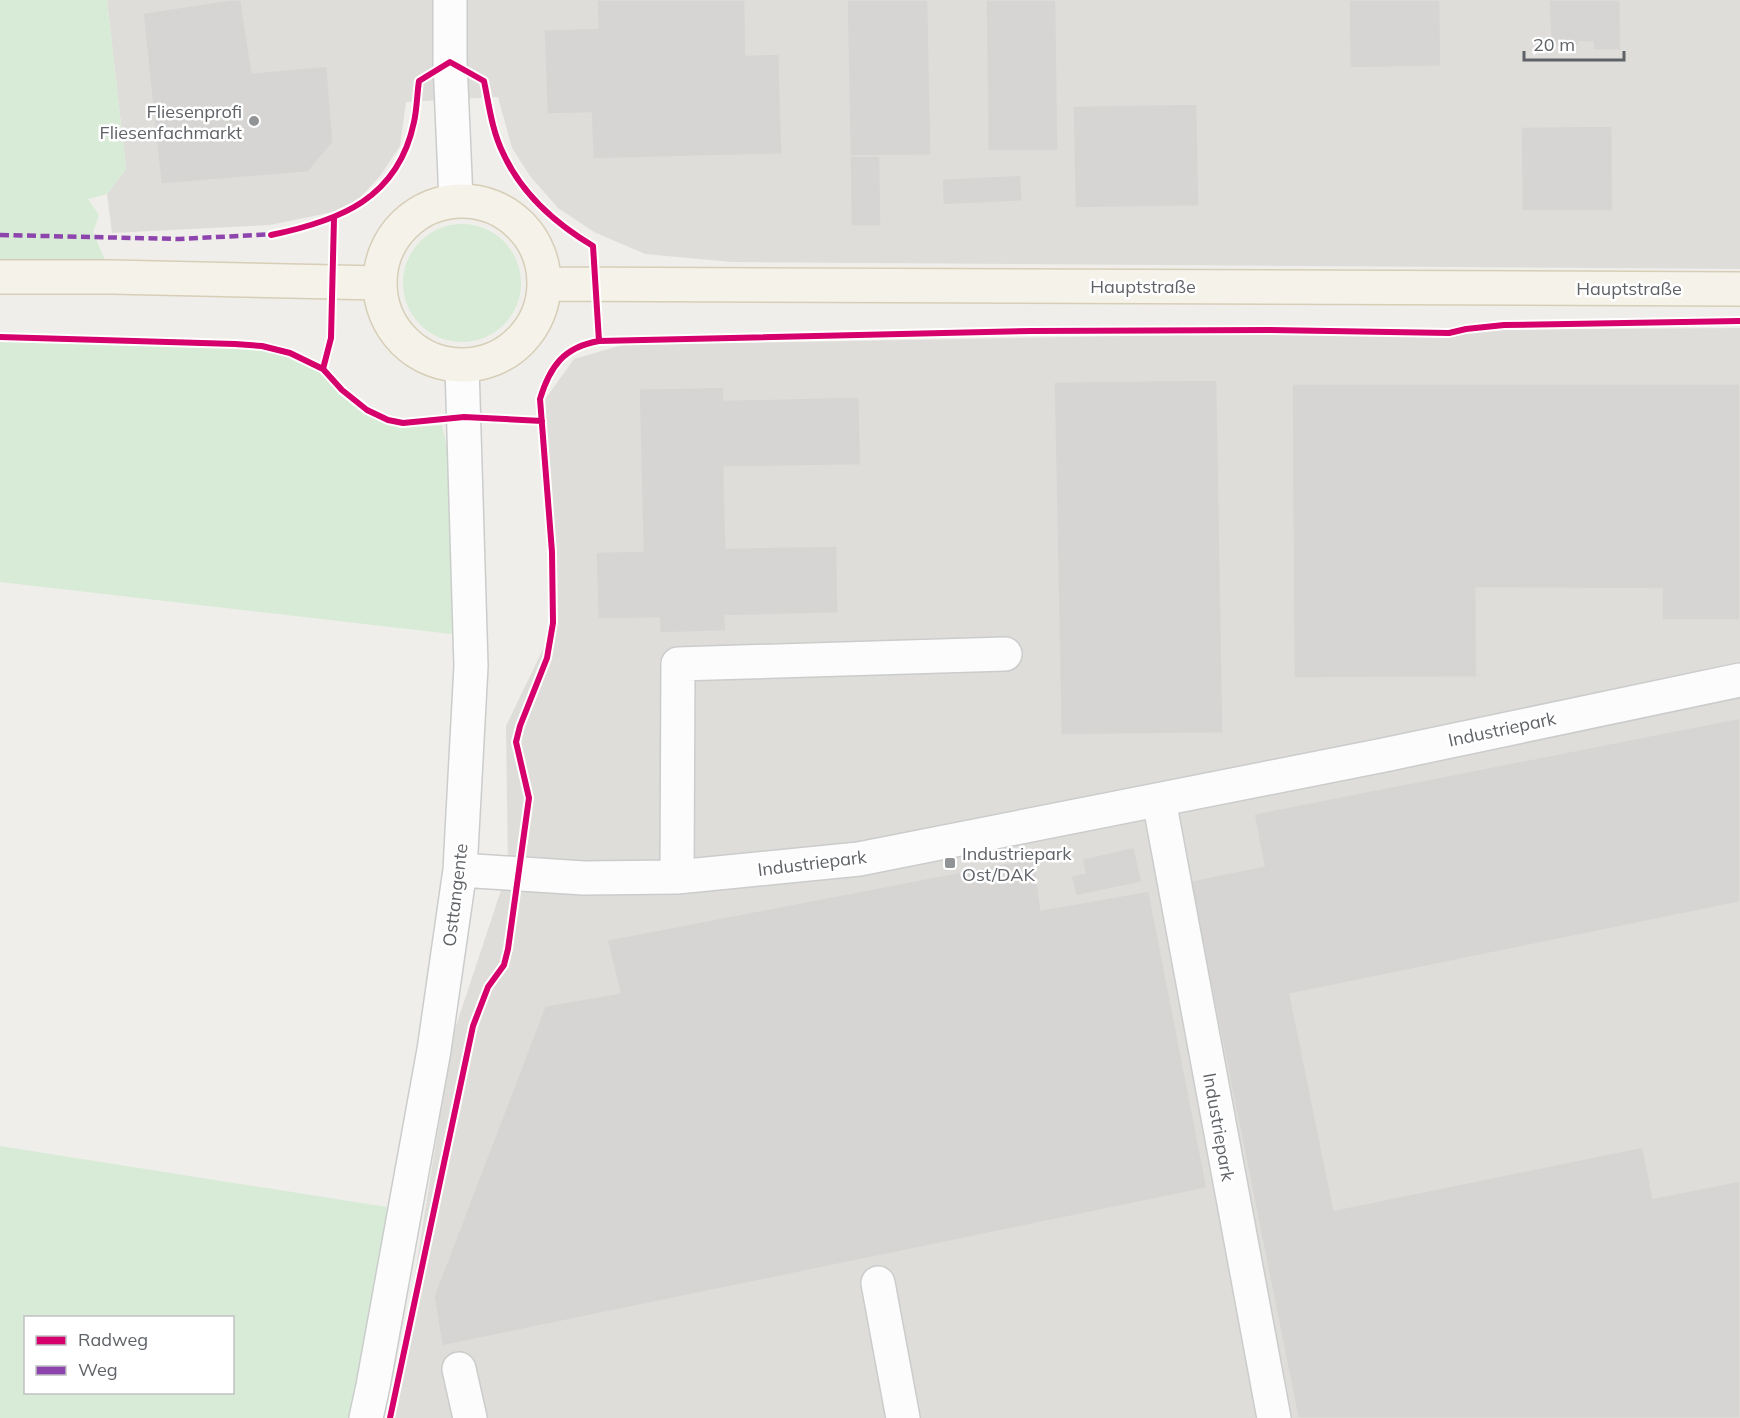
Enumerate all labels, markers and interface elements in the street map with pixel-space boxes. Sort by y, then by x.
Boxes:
scale bar [1524,24,1624,62]
text: 20 m [1533,33,1575,56]
place label: Fliesenprofi Fliesenfachmarkt [100,100,242,144]
marker: Fliesenprofi Fliesenfachmarkt [247,114,261,128]
street label: Hauptstraße [1090,275,1196,298]
street label: Hauptstraße [1576,277,1682,300]
street label: Industriepark [1446,706,1559,752]
street label: Osttangente [437,842,473,948]
place label: Industriepark Ost/DAK [962,842,1072,886]
street label: Industriepark [756,845,868,881]
marker: Industriepark Ost/DAK [943,856,957,870]
street label: Industriepark [1198,1071,1240,1184]
legend [24,1316,234,1394]
text: Radweg [78,1328,148,1351]
text: Weg [78,1358,118,1381]

